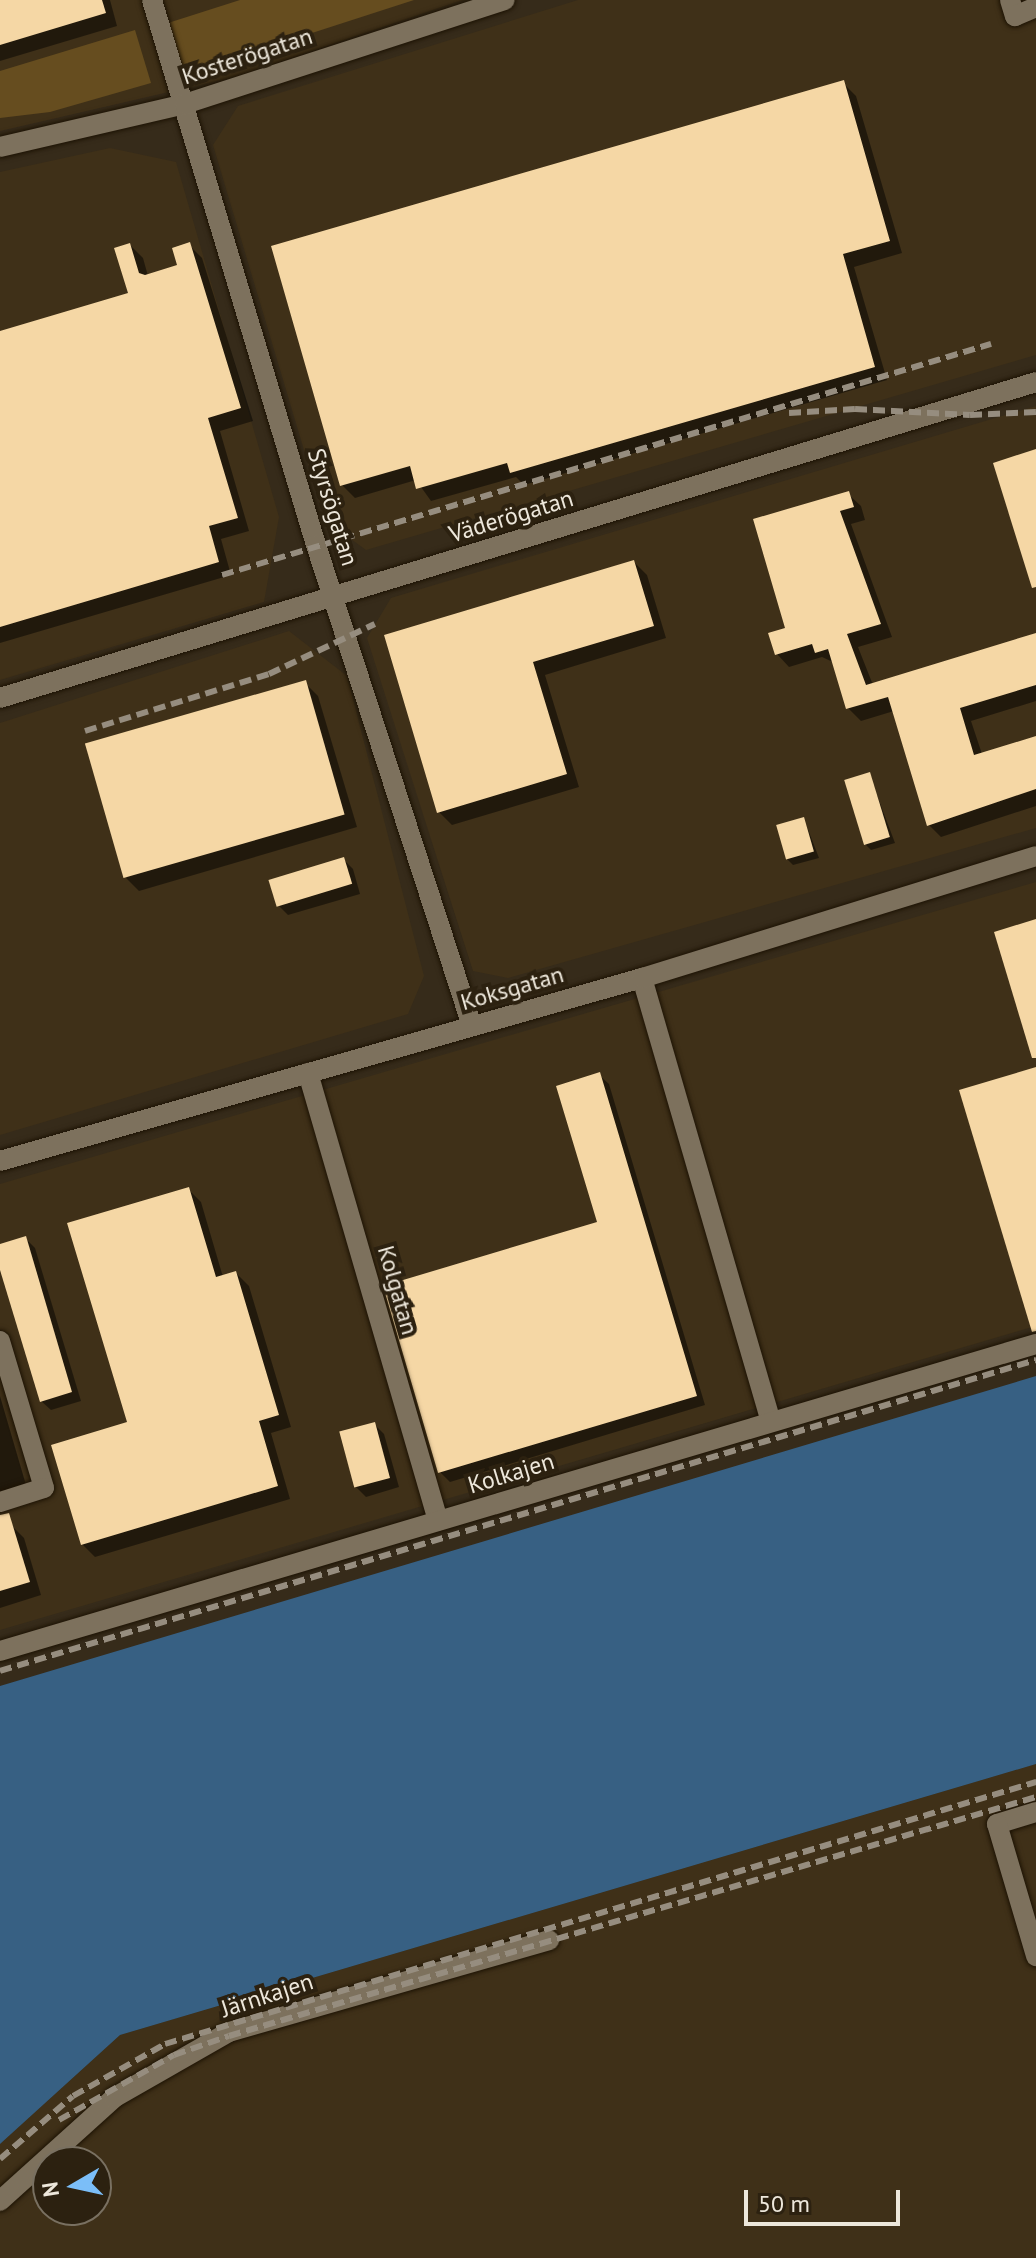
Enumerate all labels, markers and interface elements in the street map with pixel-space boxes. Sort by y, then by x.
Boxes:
street label: Kosterögatan [178,21,316,91]
street label: Styrsögatan [302,445,364,569]
street label: Väderögatan [445,483,577,549]
street label: Koksgatan [457,960,567,1016]
street label: Kolgatan [372,1242,424,1338]
street label: Kolkajen [464,1446,558,1500]
street label: Järnkajen [217,1967,317,2023]
north arrow [32,2146,112,2226]
scale bar [748,2174,904,2224]
text: N [35,2180,65,2199]
text: 50 m [758,2188,810,2219]

